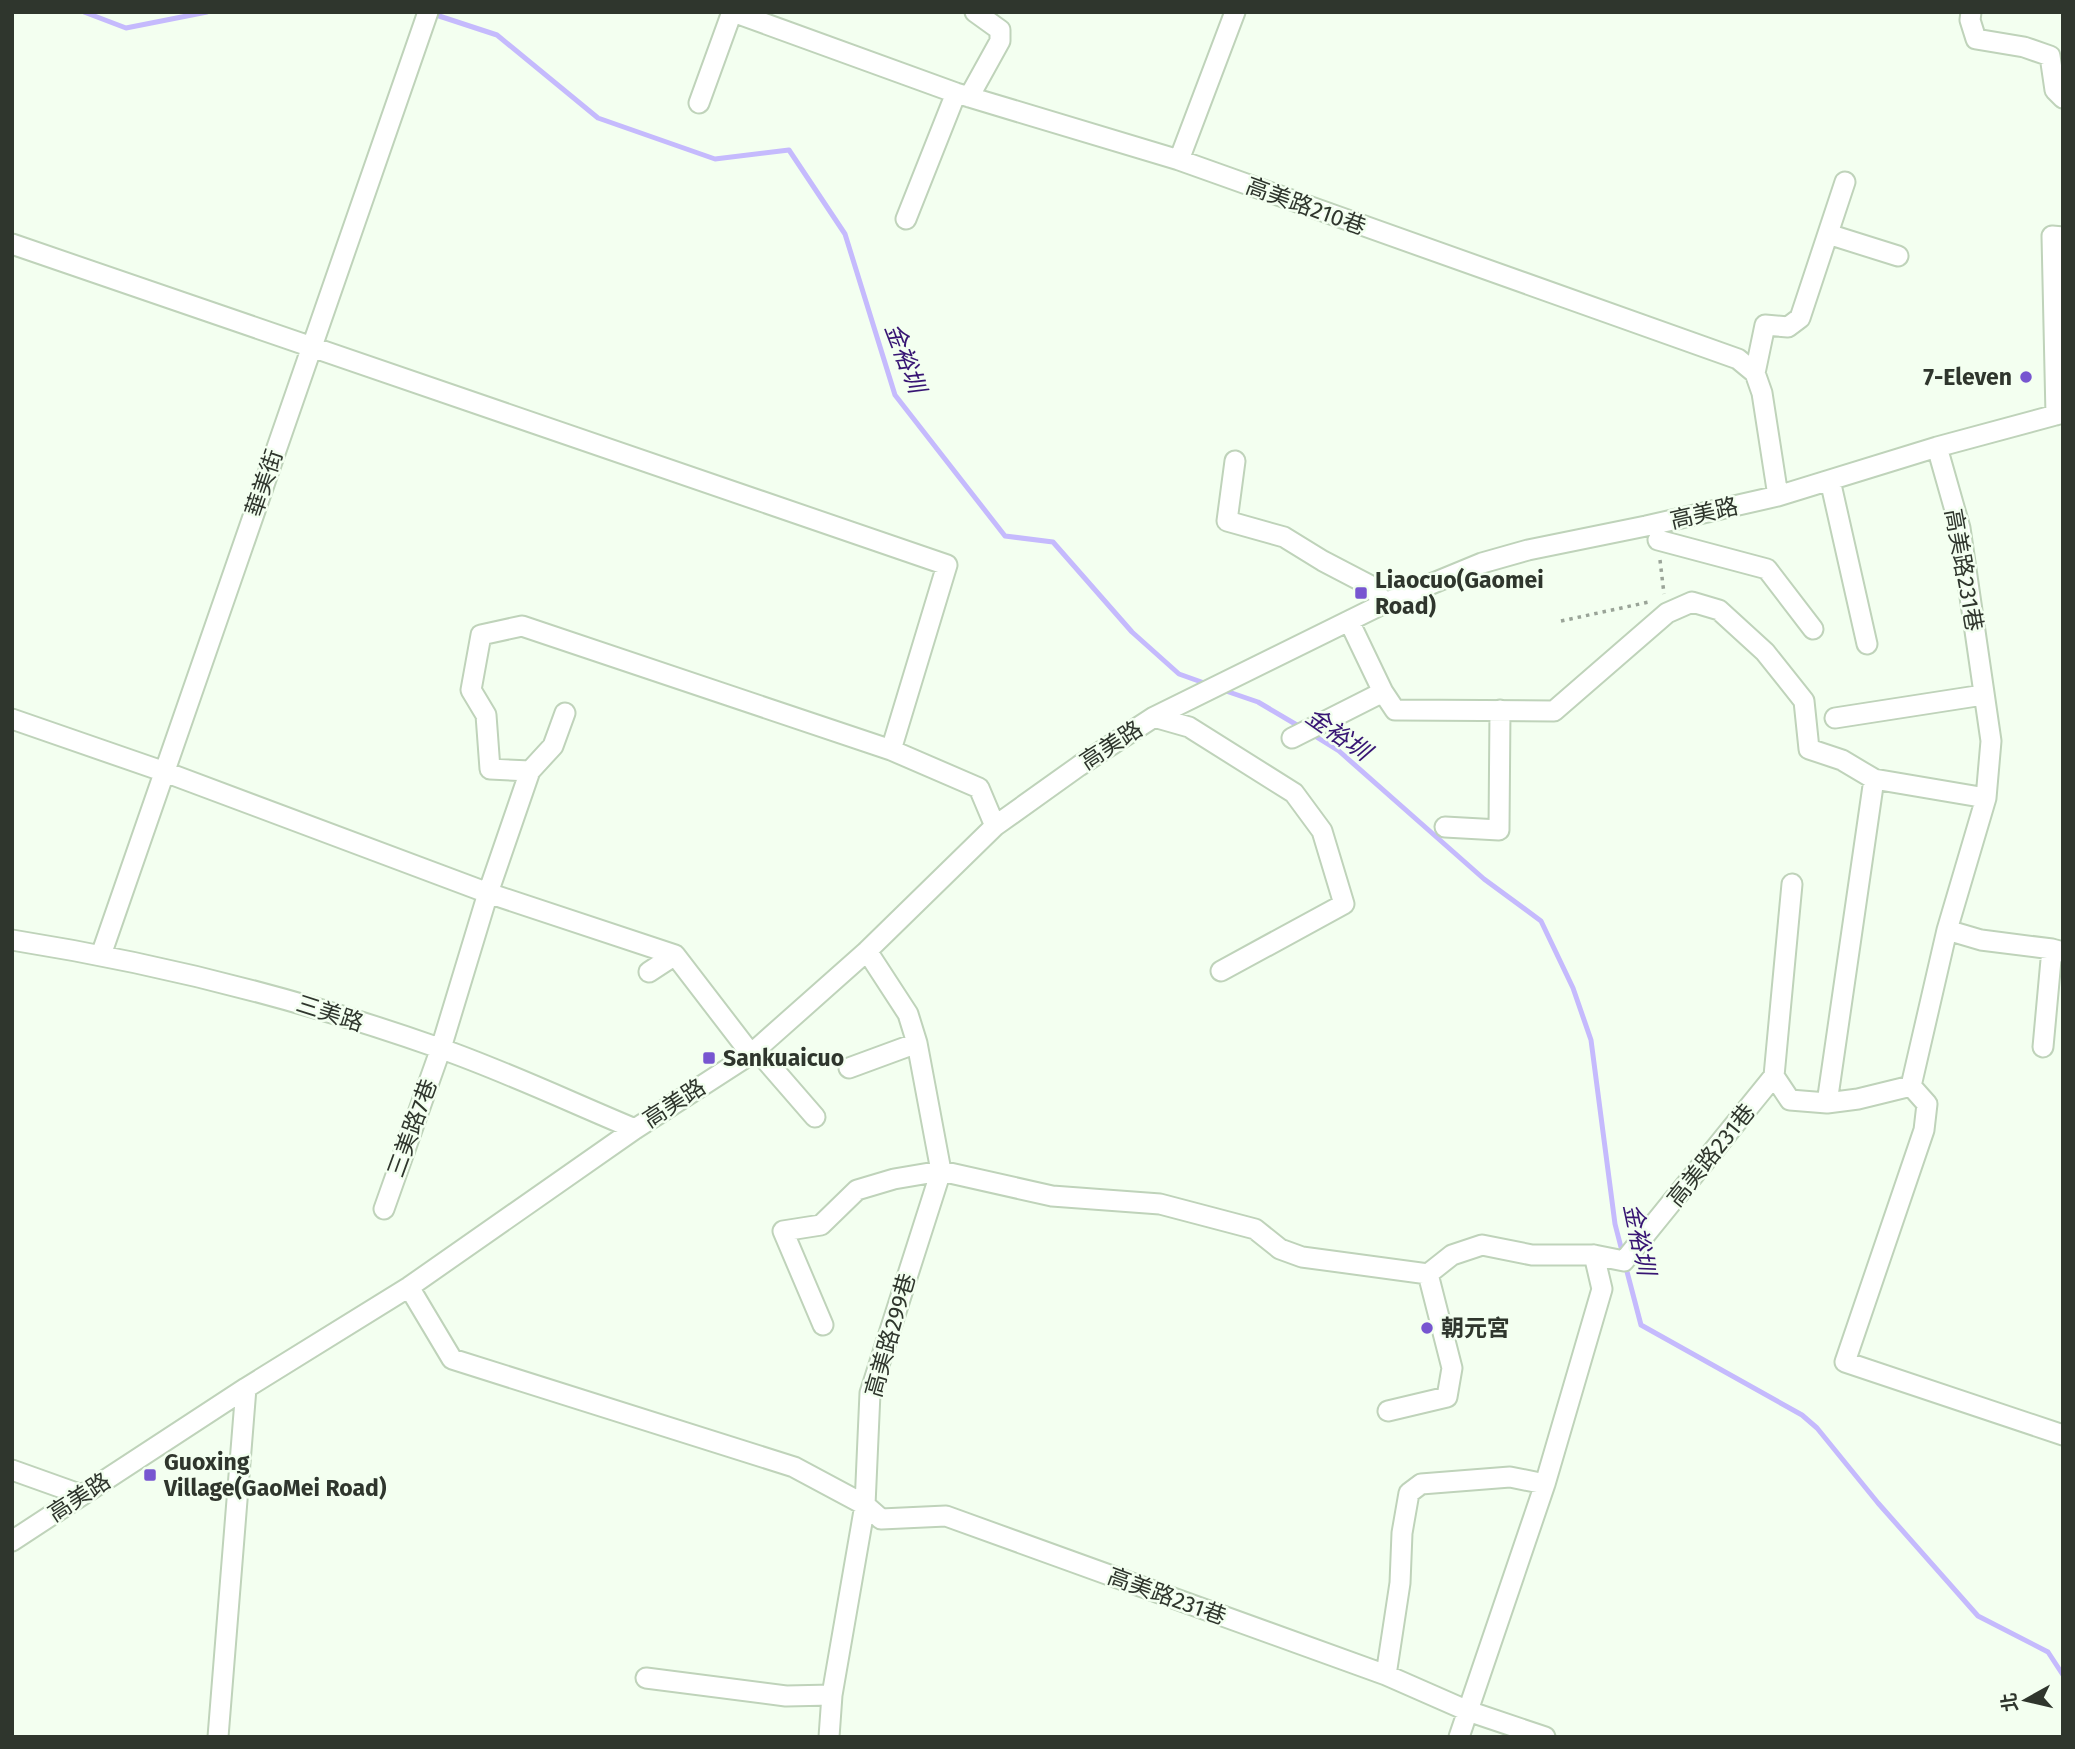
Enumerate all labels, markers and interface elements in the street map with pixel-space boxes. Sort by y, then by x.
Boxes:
street label: 高美路210巷 [1242,171,1370,241]
water label: 金裕圳 [879,319,932,399]
place label: 7-Eleven [1923,363,2012,391]
marker: 7-Eleven [2018,369,2034,385]
street label: 華美街 [240,446,288,520]
street label: 高美路 [1667,492,1741,534]
street label: 高美路231巷 [1939,506,1989,634]
place label: Liaocuo(Gaomei Road) [1375,566,1544,620]
marker: Liaocuo(Gaomei Road) [1353,585,1369,601]
water label: 金裕圳 [1300,702,1378,768]
street label: 高美路 [1074,714,1148,776]
street label: 三美路 [293,989,367,1037]
place label: Sankuaicuo [723,1044,844,1072]
marker: Sankuaicuo [701,1050,717,1066]
street label: 高美路 [637,1072,711,1134]
street label: 三美路7巷 [381,1075,443,1181]
street label: 高美路231巷 [1661,1098,1761,1212]
water label: 金裕圳 [1618,1201,1661,1280]
street label: 高美路299巷 [859,1270,921,1400]
place label: 朝元宮 [1441,1314,1510,1342]
marker: 朝元宮 [1419,1320,1435,1336]
place label: Guoxing Village(GaoMei Road) [163,1448,387,1502]
street label: 高美路 [42,1466,116,1528]
marker: Guoxing Village(GaoMei Road) [142,1467,158,1483]
street label: 高美路231巷 [1104,1562,1230,1630]
north arrow [1991,1665,2061,1735]
text: 北 [1997,1691,2022,1713]

